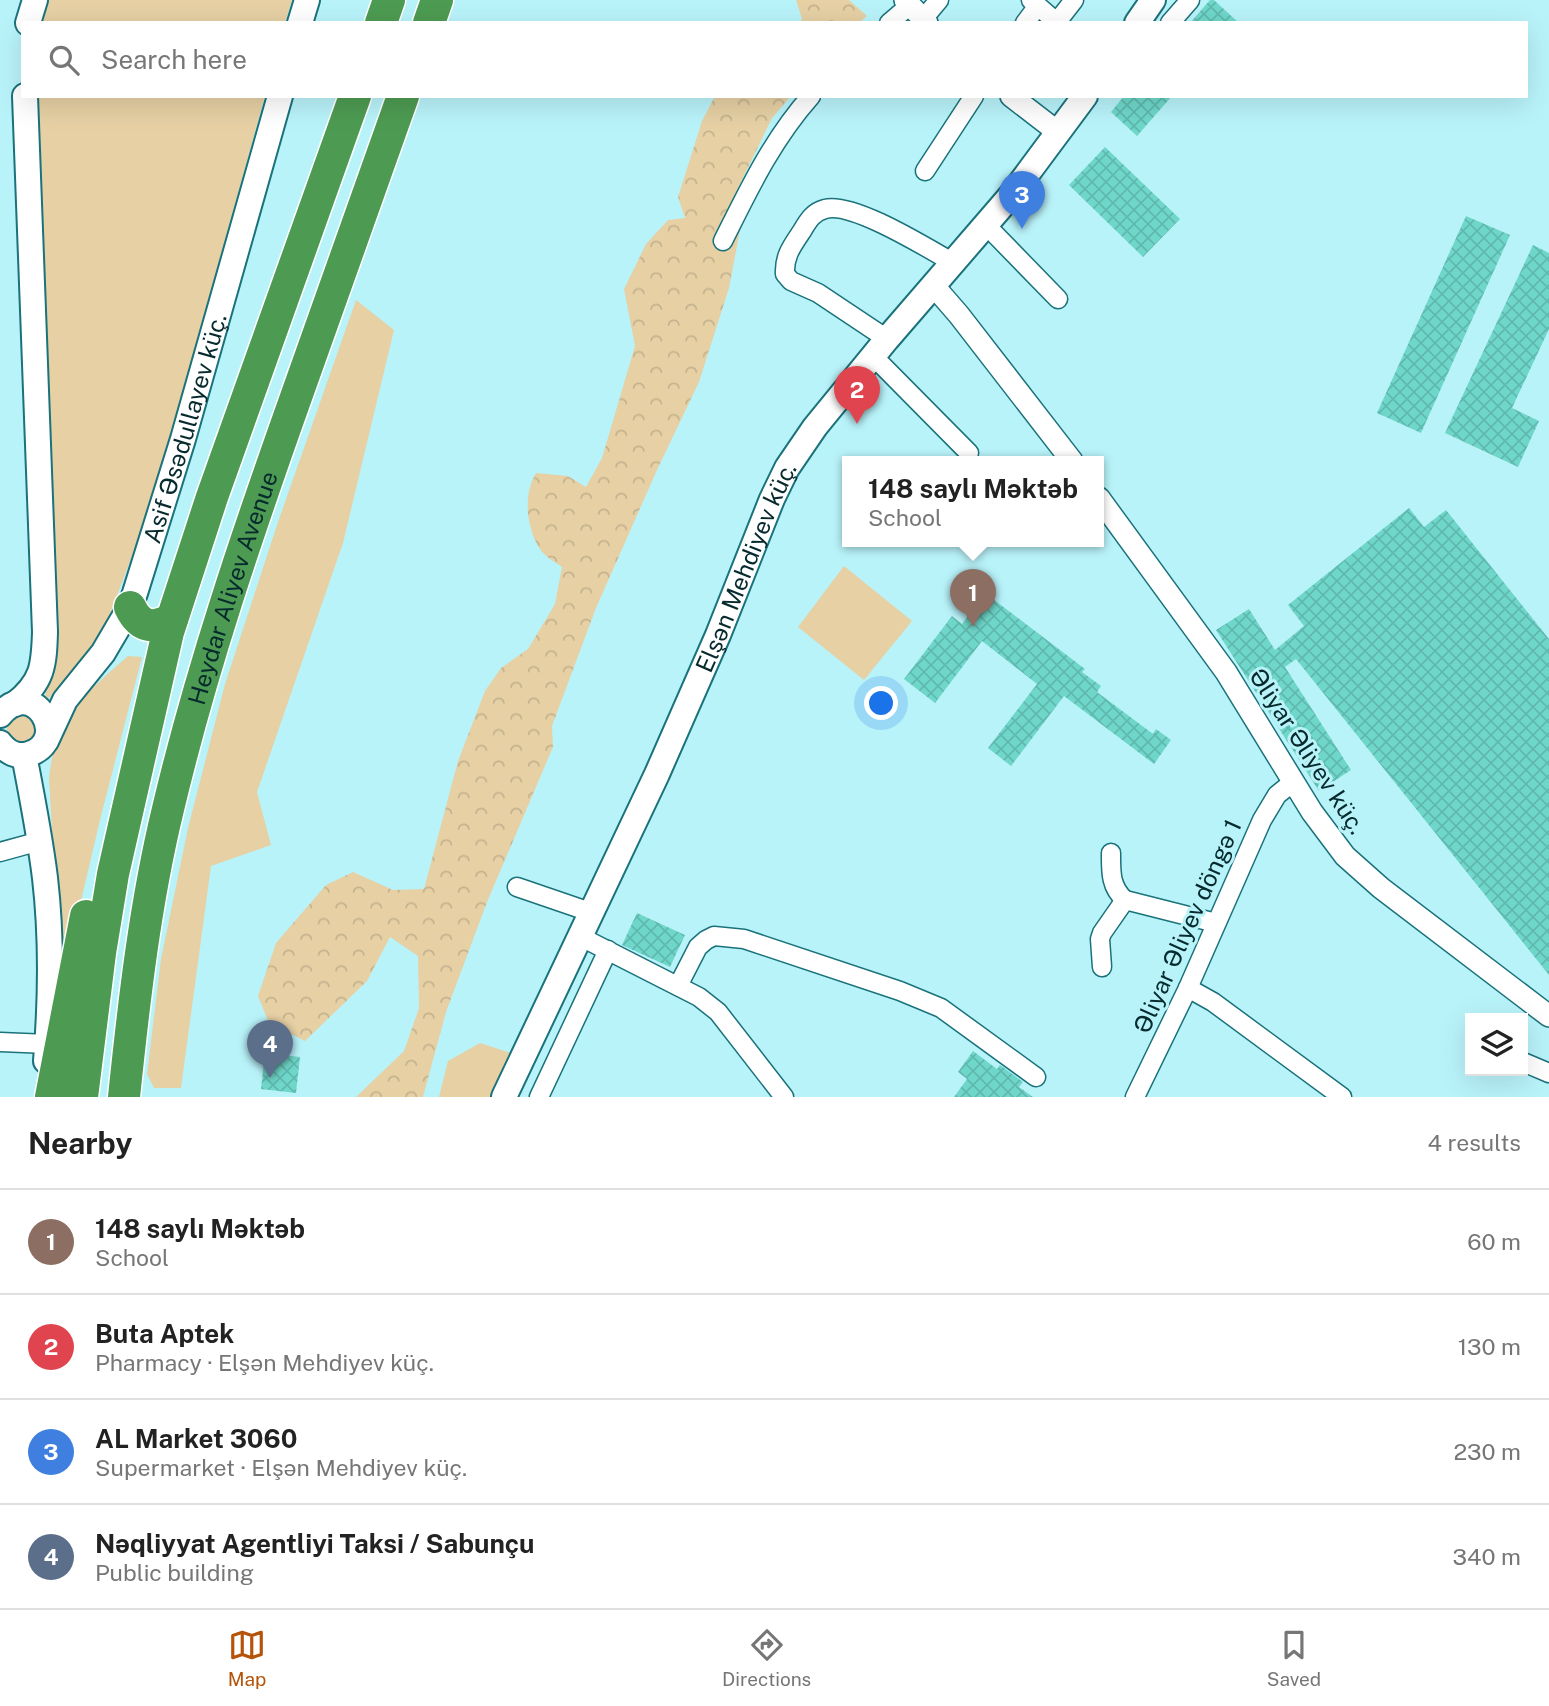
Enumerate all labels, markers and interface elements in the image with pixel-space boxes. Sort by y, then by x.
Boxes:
search box [21,21,1528,98]
icon: search [45,41,83,79]
text: Search here [101,44,247,75]
pin: 3 [999,171,1045,229]
street label: Asif Əsədullayev küç. [137,310,232,547]
pin: 2 [834,366,880,424]
street label: Elşən Mehdiyev küç. [690,455,802,676]
popup [842,456,1104,547]
street label: Heydar Aliyev Avenue [182,467,283,708]
text: 148 saylı Məktəb [868,473,1078,504]
text: School [868,504,942,531]
pin: 1 [950,569,996,627]
street label: Əliyar Əliyev küç. [1244,663,1372,839]
your location [864,686,898,720]
street label: Əliyar Əliyev döngə 1 [1127,815,1247,1037]
map controls [1465,1013,1528,1076]
button: layers [1465,1013,1528,1076]
pin: 4 [247,1020,293,1078]
text: Nearby [28,1125,132,1161]
text: 4 results [1427,1129,1521,1156]
text: 148 saylı Məktəb [95,1213,305,1244]
text: 1 [46,1228,56,1255]
text: 60 m [1467,1228,1521,1255]
text: School [95,1244,169,1271]
text: Buta Aptek [95,1318,234,1349]
text: 2 [44,1333,58,1360]
text: 130 m [1458,1333,1521,1360]
text: Pharmacy · Elşən Mehdiyev küç. [95,1349,434,1376]
text: AL Market 3060 [95,1423,297,1454]
text: 3 [43,1438,59,1465]
text: 230 m [1453,1438,1521,1465]
text: Supermarket · Elşən Mehdiyev küç. [95,1454,467,1481]
text: Nəqliyyat Agentliyi Taksi / Sabunçu [95,1528,534,1559]
text: 4 [43,1543,59,1570]
text: 340 m [1453,1543,1521,1570]
text: Public building [95,1559,254,1586]
tab: Map [228,1626,266,1690]
tab: Directions [722,1626,811,1690]
tab: Saved [1267,1626,1321,1690]

